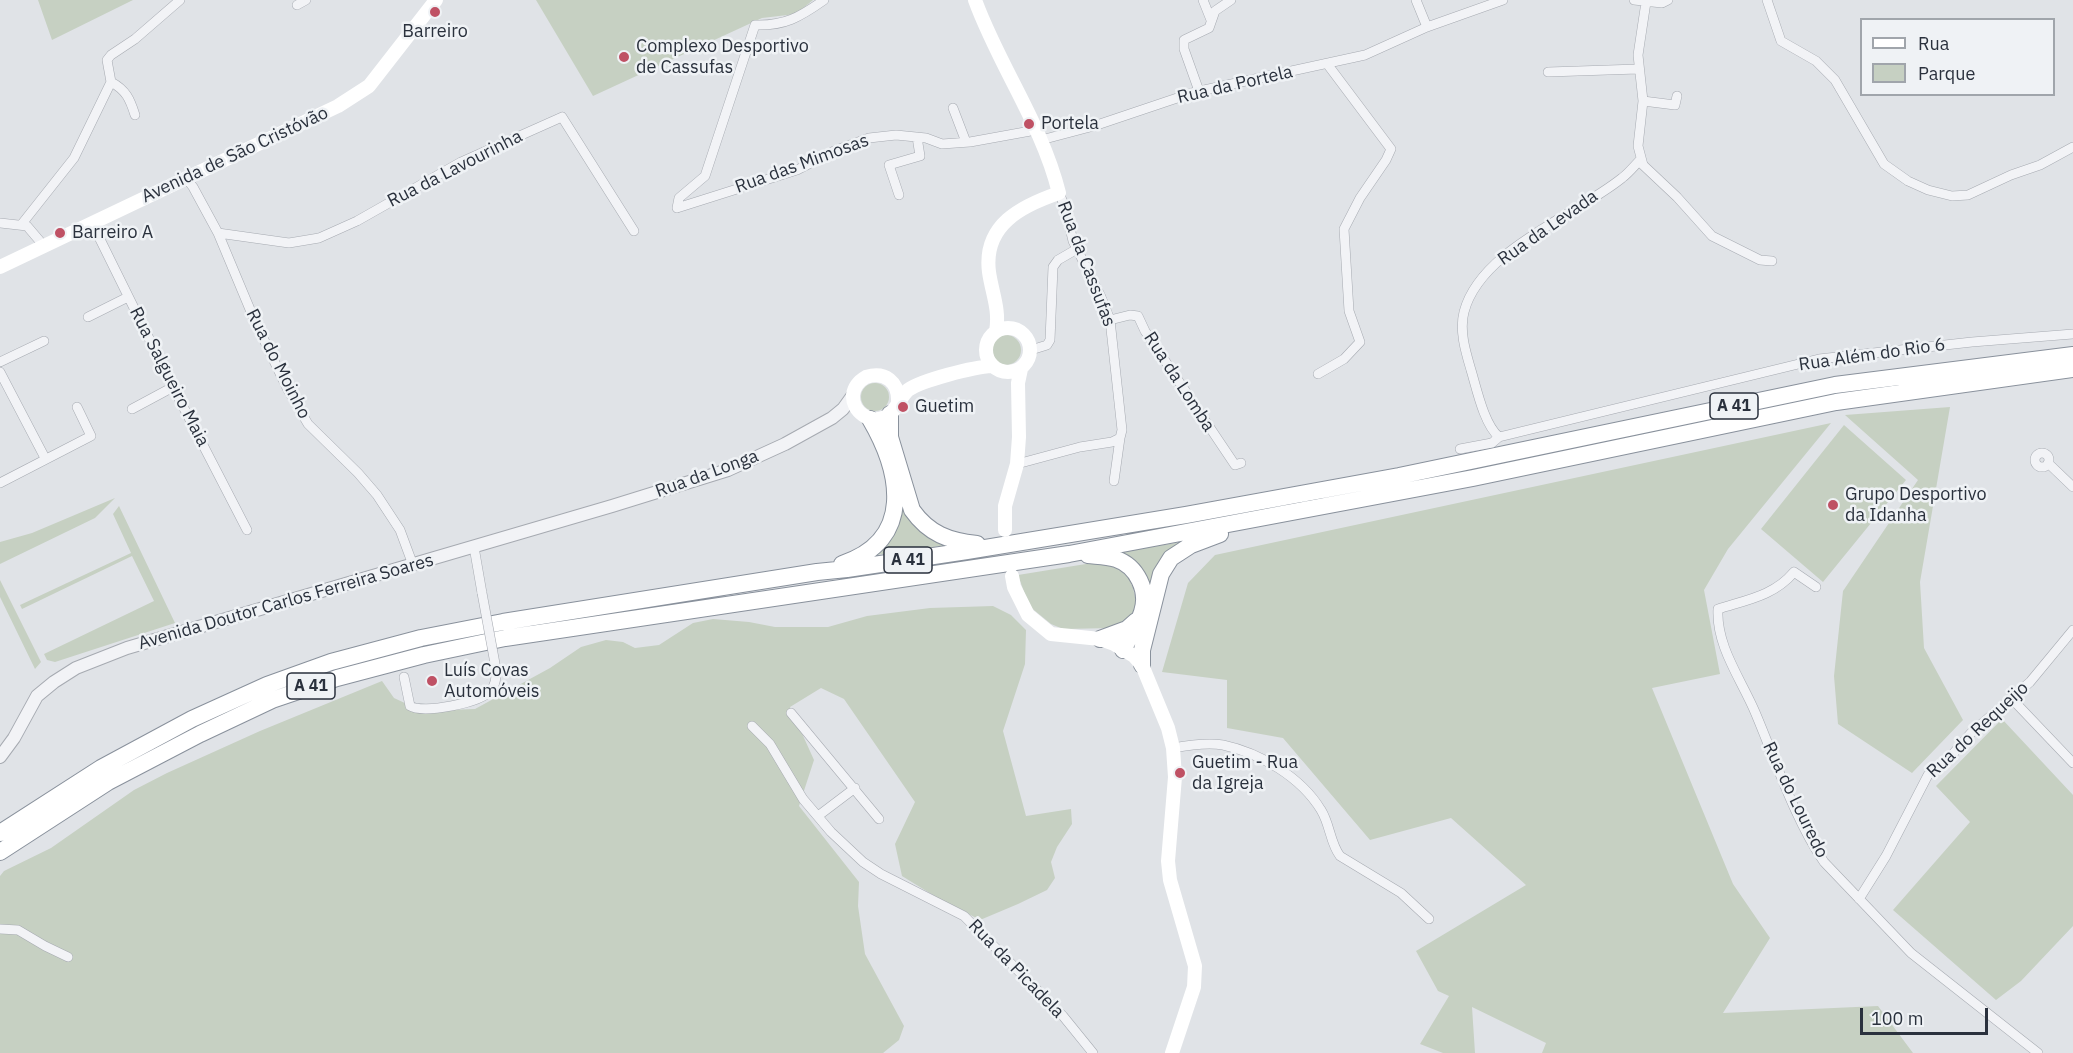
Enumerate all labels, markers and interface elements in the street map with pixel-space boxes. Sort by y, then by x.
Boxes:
marker: Barreiro [428,5,442,19]
legend [1860,18,2055,96]
place label: Barreiro [402,21,468,43]
text: Rua [1918,32,1949,55]
place label: Complexo Desportivo de Cassufas [636,36,809,78]
marker: Complexo Desportivo de Cassufas [617,50,631,64]
street label: Rua da Portela [1175,61,1295,109]
text: Parque [1918,62,1975,85]
street label: Avenida de São Cristóvão [138,102,332,208]
place label: Portela [1041,113,1099,135]
marker: Portela [1022,117,1036,131]
street label: Rua da Lavourinha [384,126,526,212]
street label: Rua das Mimosas [732,130,872,198]
street label: Rua da Levada [1494,186,1602,270]
street label: Rua da Cassufas [1052,198,1120,330]
place label: Barreiro A [72,222,153,244]
marker: Barreiro A [53,226,67,240]
street label: Rua Salgueiro Maia [124,304,214,450]
street label: Rua do Moinho [241,306,315,422]
street label: Rua da Lomba [1139,328,1219,436]
street label: Rua Além do Rio 6 [1797,334,1947,376]
road number: A 41 [1710,393,1758,419]
place label: Guetim [915,396,974,418]
marker: Guetim [896,400,910,414]
street label: Rua da Longa [653,445,761,503]
place label: Grupo Desportivo da Idanha [1845,484,1987,526]
marker: Grupo Desportivo da Idanha [1826,498,1840,512]
road number: A 41 [884,547,932,573]
street label: Avenida Doutor Carlos Ferreira Soares [136,549,436,655]
place label: Luís Covas Automóveis [444,660,540,702]
road number: A 41 [287,673,335,699]
marker: Luís Covas Automóveis [425,674,439,688]
street label: Rua do Requeijo [1923,677,2033,783]
street label: Rua do Louredo [1758,738,1832,862]
place label: Guetim - Rua da Igreja [1192,752,1298,795]
marker: Guetim - Rua da Igreja [1173,766,1187,780]
street label: Rua da Picadela [963,915,1069,1023]
scale bar [1863,996,1990,1034]
text: 100 m [1871,1007,1923,1030]

